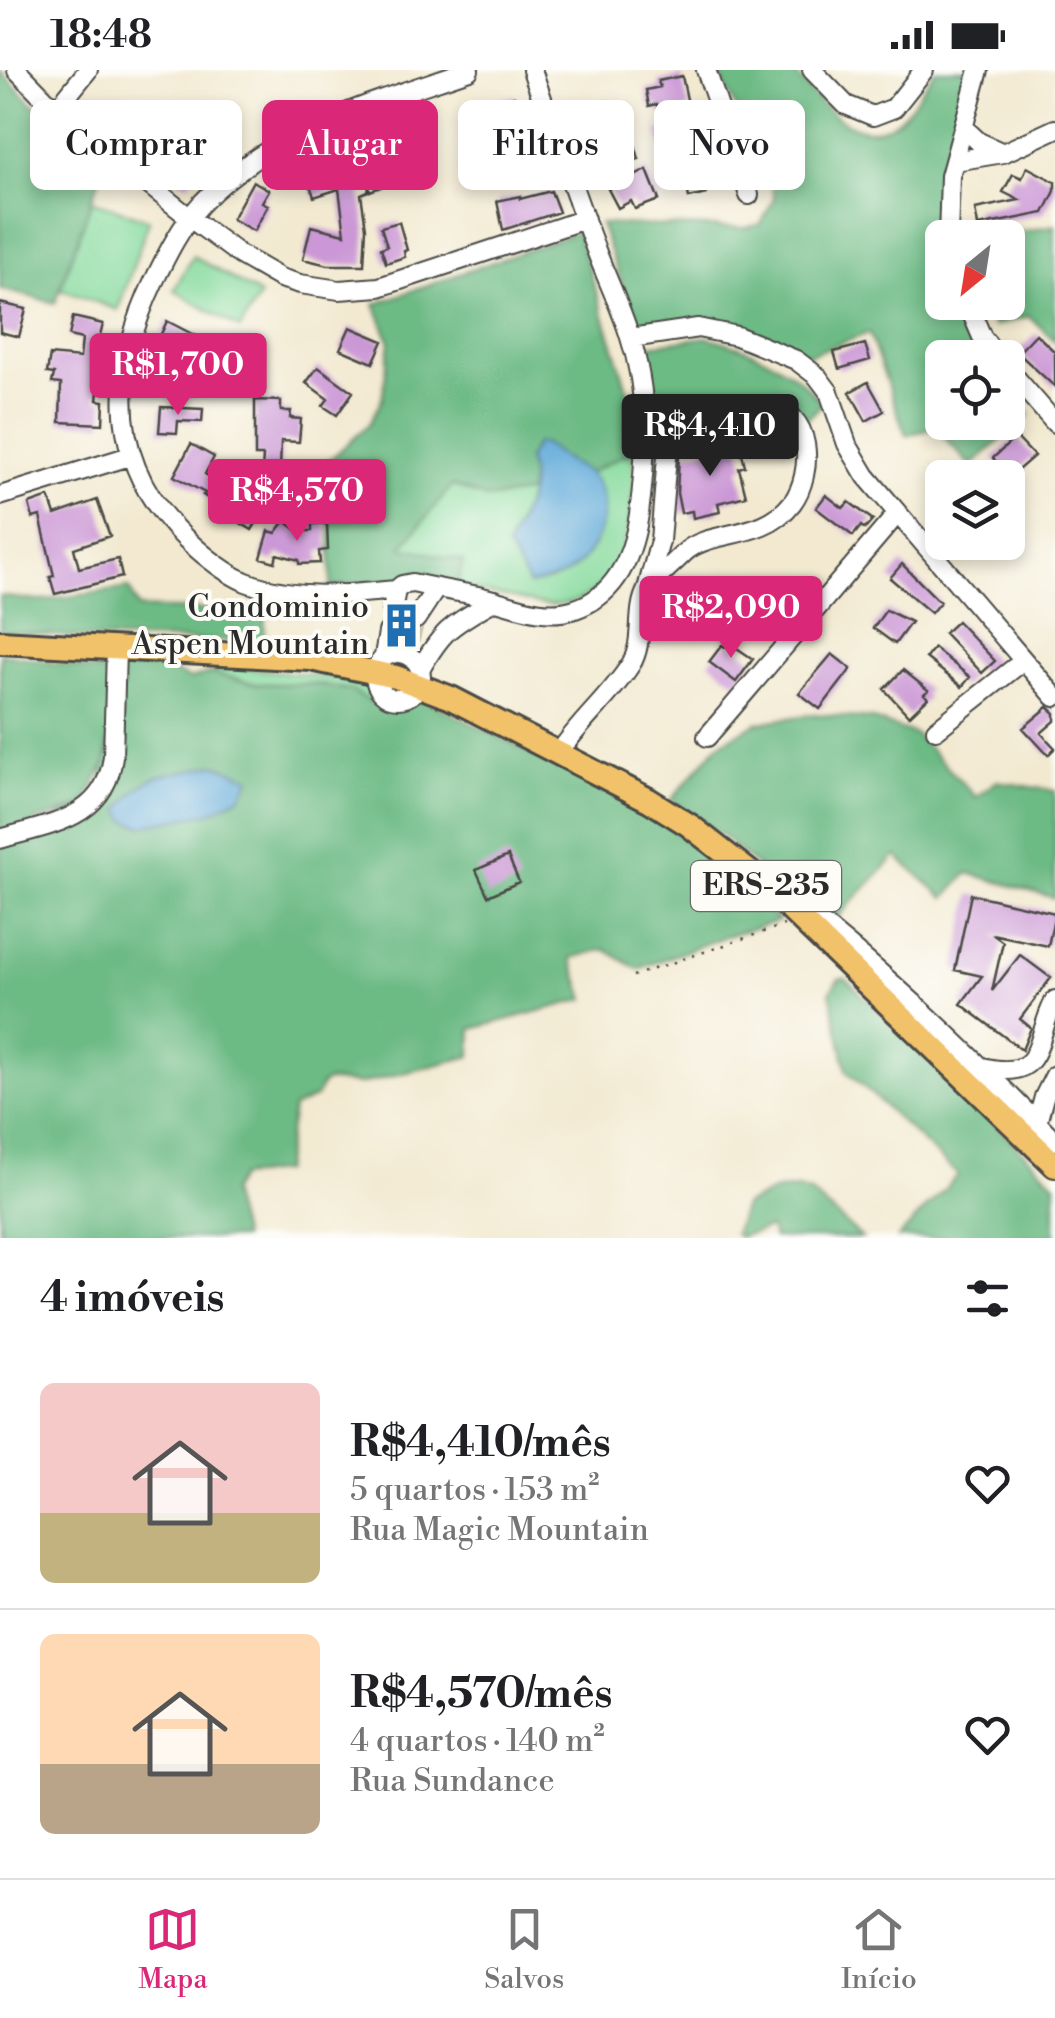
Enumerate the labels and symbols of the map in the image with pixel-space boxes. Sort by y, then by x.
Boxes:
north arrow [925,220,1025,320]
pin: R$1,700 [86,333,270,418]
pin: R$4,410 [618,394,802,479]
pin: R$4,570 [205,459,389,544]
pin: R$2,090 [639,576,823,661]
place label: Condominio Aspen Mountain [130,587,369,664]
building icon: Condominio Aspen Mountain [378,601,426,649]
road number: ERS-235 [691,861,841,911]

